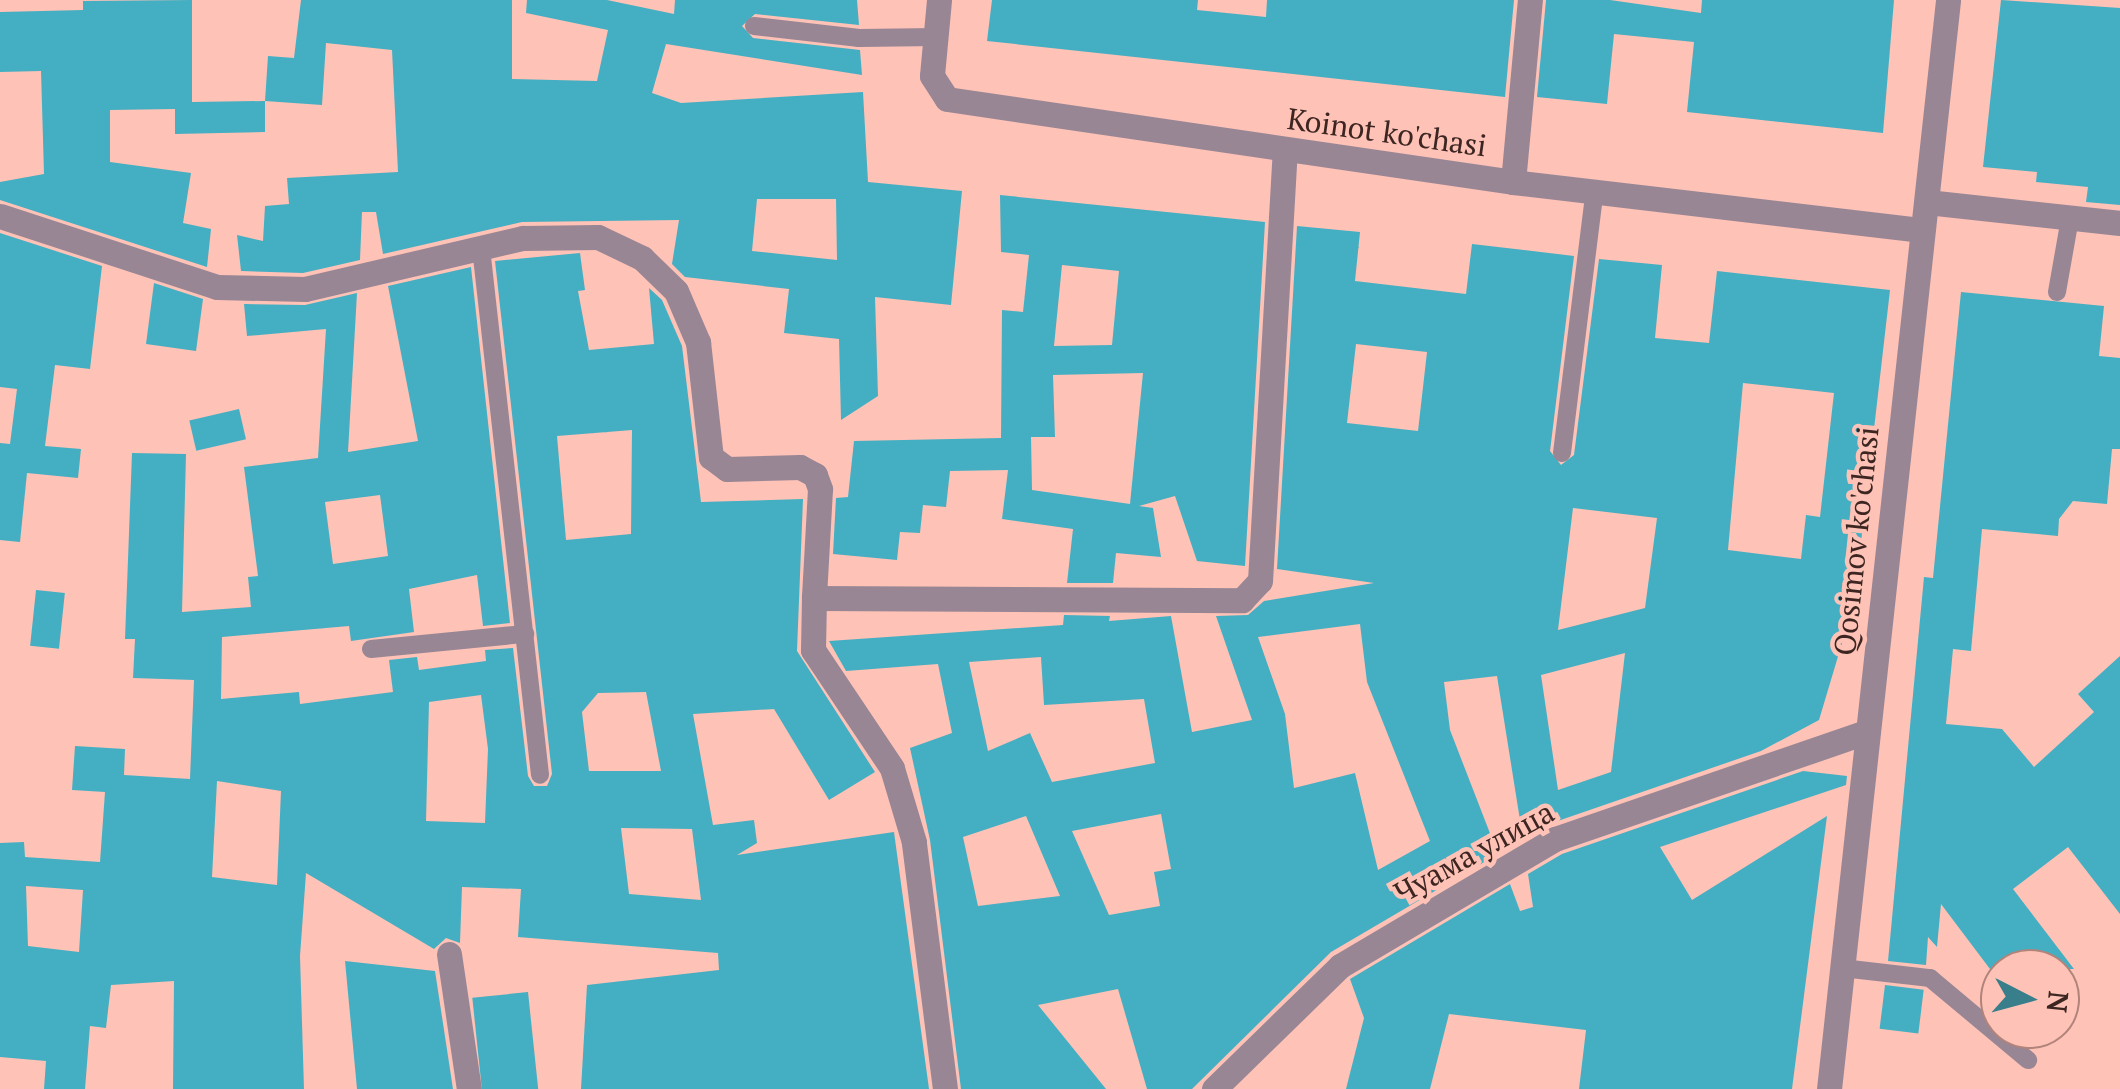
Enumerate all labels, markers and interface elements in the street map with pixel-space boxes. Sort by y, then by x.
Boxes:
street label: Koinot ko'chasi [1285,100,1489,164]
street label: Qosimov ko'chasi [1826,425,1886,657]
street label: Чуама улица [1388,793,1560,911]
north arrow [1980,949,2080,1049]
text: N [2039,989,2078,1014]

